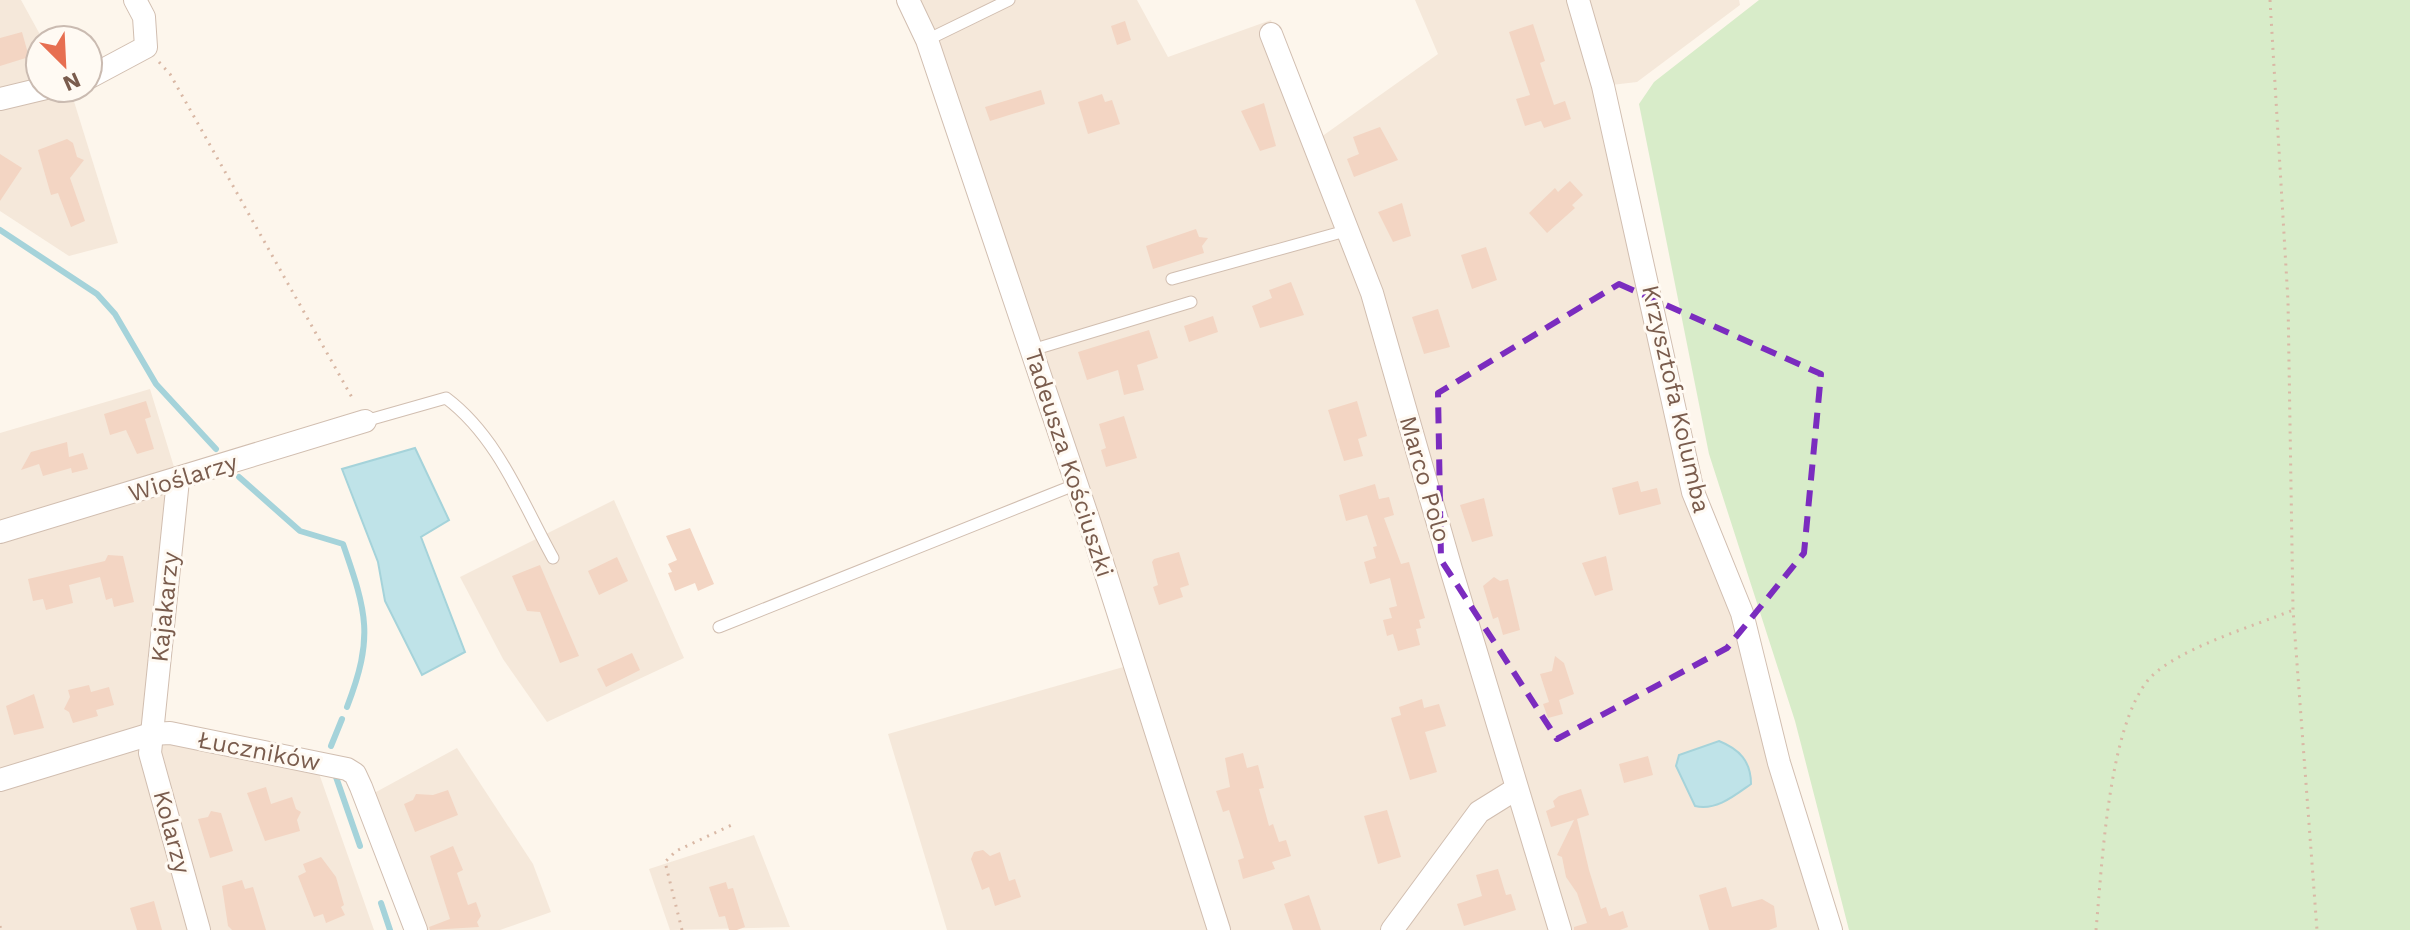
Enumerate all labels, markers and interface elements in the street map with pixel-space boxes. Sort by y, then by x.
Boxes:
north arrow [24,24,104,104]
text: N [59,67,84,97]
street label: Krzysztofa Kolumba [1636,282,1716,516]
street label: Tadeusza Kościuszki [1019,346,1119,580]
street label: Marco Polo [1394,413,1456,545]
street label: Wioślarzy [125,448,241,508]
street label: Kajakarzy [145,550,185,664]
street label: Łuczników [195,725,323,777]
street label: Kolarzy [147,787,197,877]

